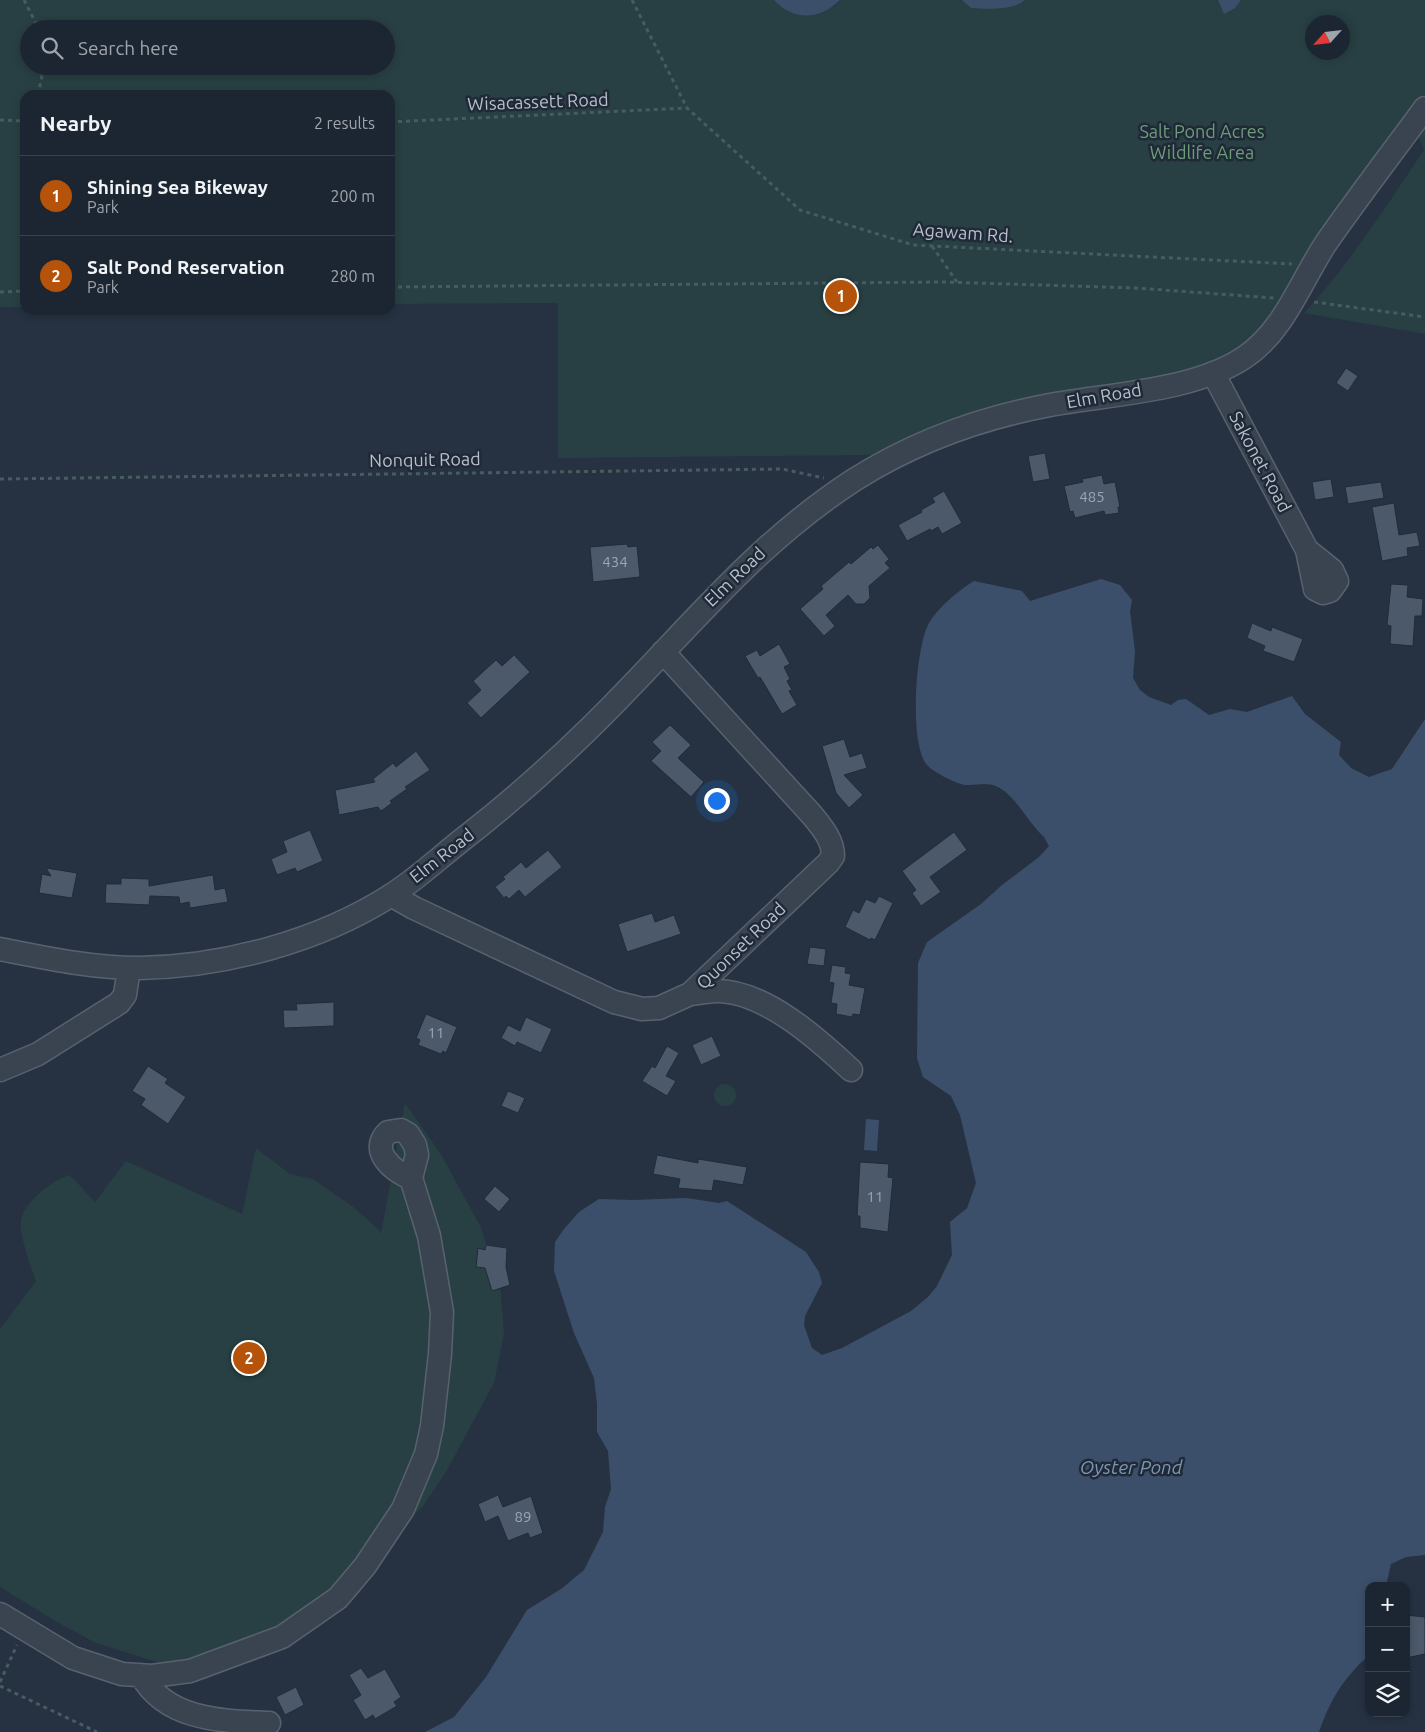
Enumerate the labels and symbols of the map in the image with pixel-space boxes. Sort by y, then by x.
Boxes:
north arrow [1305,15,1350,60]
street label: Wisacassett Road [467,89,609,113]
park label: Salt Pond Acres Wildlife Area [1139,121,1265,162]
street label: Agawam Rd. [912,219,1014,245]
pin: 1 [825,277,857,315]
street label: Elm Road [1065,379,1143,411]
street label: Sakonet Road [1226,408,1296,515]
street label: Nonquit Road [369,448,481,470]
house number: 485 [1079,488,1105,505]
street label: Elm Road [700,543,769,610]
house number: 434 [602,553,628,570]
your location [704,788,730,814]
street label: Elm Road [405,824,477,886]
street label: Quonset Road [692,898,789,993]
house number: 11 [428,1024,444,1041]
house number: 11 [867,1188,883,1205]
pin: 2 [233,1339,265,1377]
water label: Oyster Pond [1080,1456,1184,1478]
house number: 89 [515,1508,531,1525]

